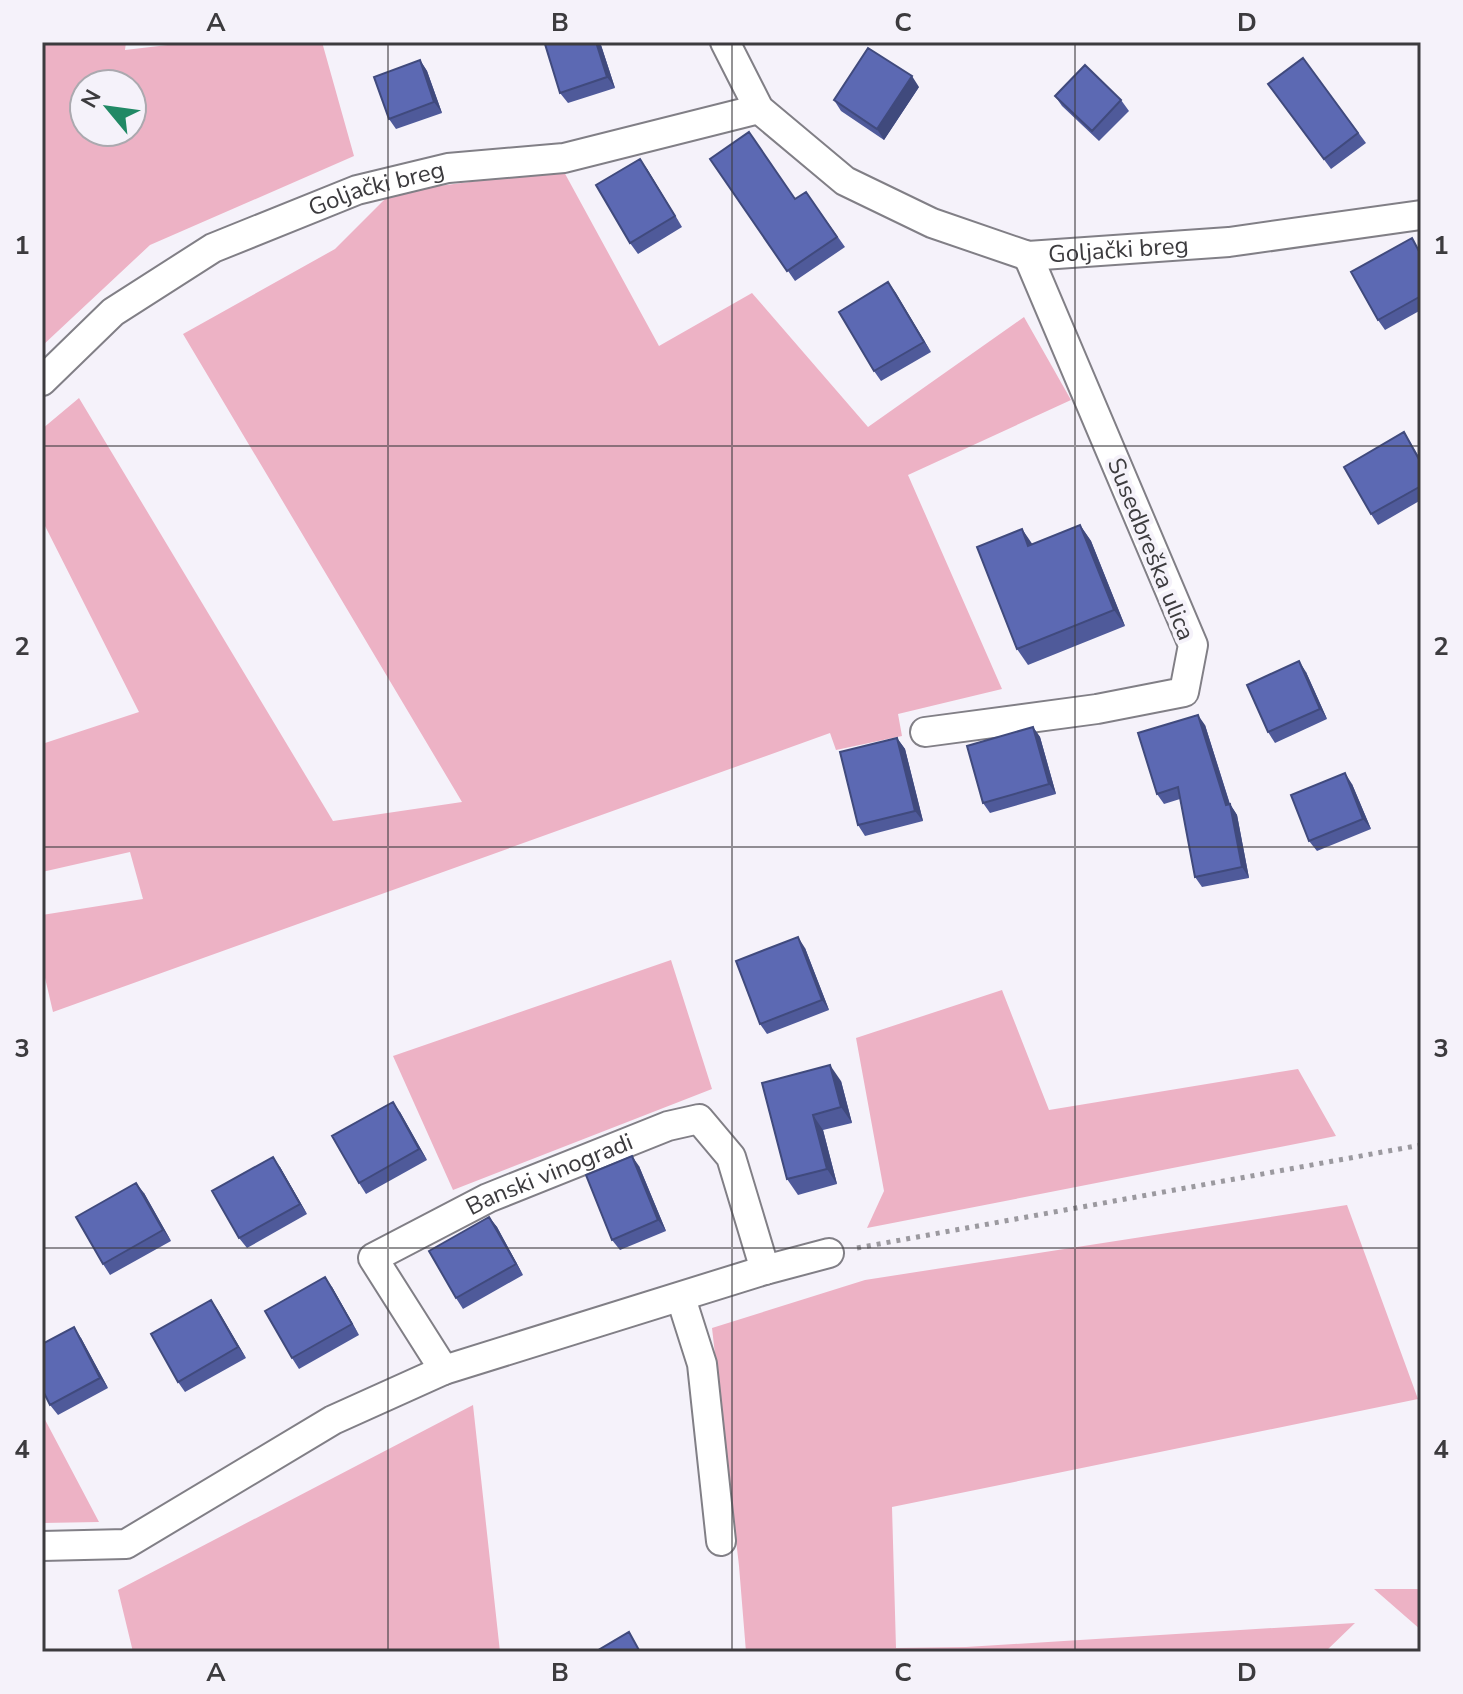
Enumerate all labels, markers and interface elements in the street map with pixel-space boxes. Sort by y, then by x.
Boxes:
text: A [206,5,226,40]
text: B [551,5,569,40]
text: C [894,5,912,40]
text: D [1237,5,1257,40]
north arrow [68,68,148,148]
text: N [74,84,108,113]
street label: Goljački breg [304,153,448,224]
text: 1 [14,228,30,263]
text: 1 [1433,228,1449,263]
street label: Goljački breg [1047,229,1190,271]
street label: Susedbreška ulica [1100,453,1202,645]
text: 2 [14,629,30,664]
text: 2 [1433,629,1449,664]
text: 3 [14,1031,30,1066]
text: 3 [1433,1031,1449,1066]
street label: Banski vinogradi [460,1126,637,1223]
text: 4 [14,1432,30,1467]
text: 4 [1433,1432,1449,1467]
text: A [206,1655,226,1690]
text: B [551,1655,569,1690]
text: C [894,1655,912,1690]
text: D [1237,1655,1257,1690]

